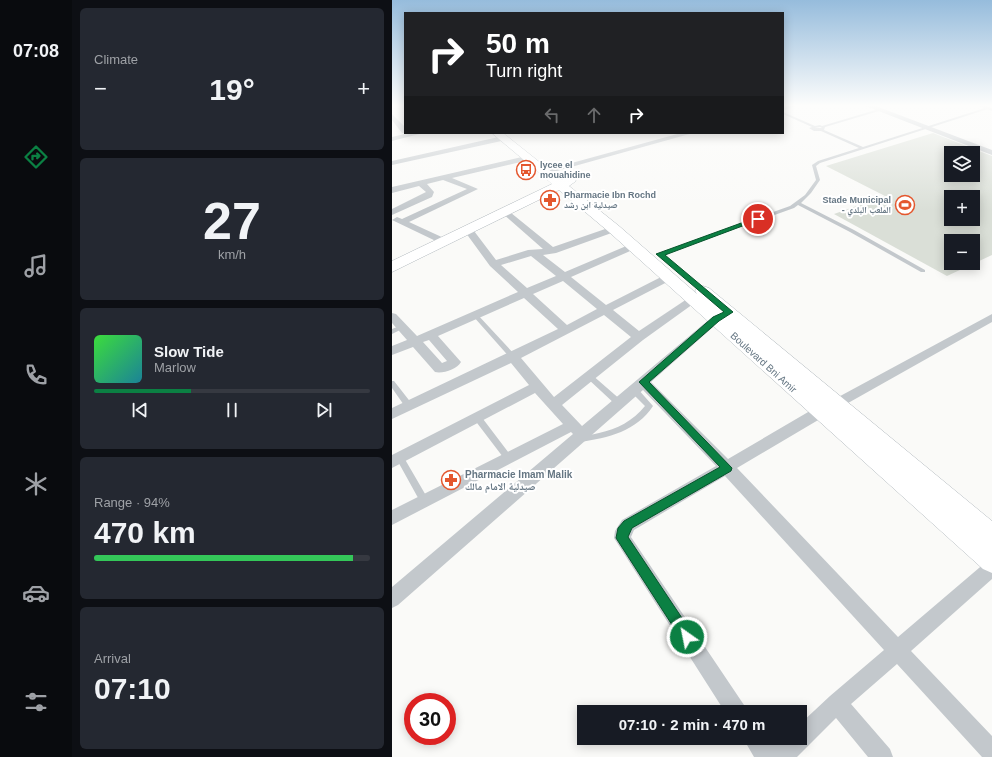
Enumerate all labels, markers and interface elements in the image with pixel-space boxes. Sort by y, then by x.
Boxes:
icon: right [420,28,472,80]
text: 50 m [486,28,550,59]
text: 07:08 [13,41,59,61]
text: Climate [94,52,138,67]
text: Turn right [486,61,562,81]
text: 19° [209,73,255,106]
text: − [94,76,107,101]
text: + [357,76,370,101]
icon: left [541,104,563,126]
icon: ahead [583,104,605,126]
icon: right [625,104,647,126]
icon: directions [22,143,50,171]
map controls [944,146,980,270]
button: layers [944,146,980,182]
bus stop icon: lycee el mouahidine [515,159,537,181]
place label: lycee el mouahidine [540,160,591,180]
pharmacy icon: Pharmacie Ibn Rochd صيدلية ابن رشد [539,189,561,211]
place label: Pharmacie Ibn Rochd صيدلية ابن رشد [564,190,656,211]
button: + [944,190,980,226]
text: 27 [203,192,261,250]
sports icon: Stade Municipal - الملعب البلدي [894,194,916,216]
place label: Stade Municipal - الملعب البلدي [822,195,891,217]
pin [741,202,775,236]
icon: arrive [747,208,769,230]
button: − [944,234,980,270]
text: km/h [218,247,246,262]
icon: music [22,252,50,280]
street label: Boulevard Bni Amir [728,330,799,395]
text: Slow Tide [154,343,224,360]
text: Marlow [154,360,196,375]
icon: phone [22,361,50,389]
icon: previous [129,399,151,421]
icon: pause [221,399,243,421]
icon: next [313,399,335,421]
pharmacy icon: Pharmacie Imam Malik صيدلية الامام مالك [440,469,462,491]
place label: Pharmacie Imam Malik صيدلية الامام مالك [465,469,573,493]
icon: climate [22,470,50,498]
text: Range · 94% [94,495,170,510]
text: 470 km [94,516,196,549]
icon: car [22,579,50,607]
position arrow [666,616,708,658]
text: Arrival [94,651,131,666]
text: 07:10 [94,672,171,705]
icon: filters [22,688,50,716]
speed limit sign: 30 [404,693,456,745]
text: 07:10 · 2 min · 470 m [619,716,765,733]

